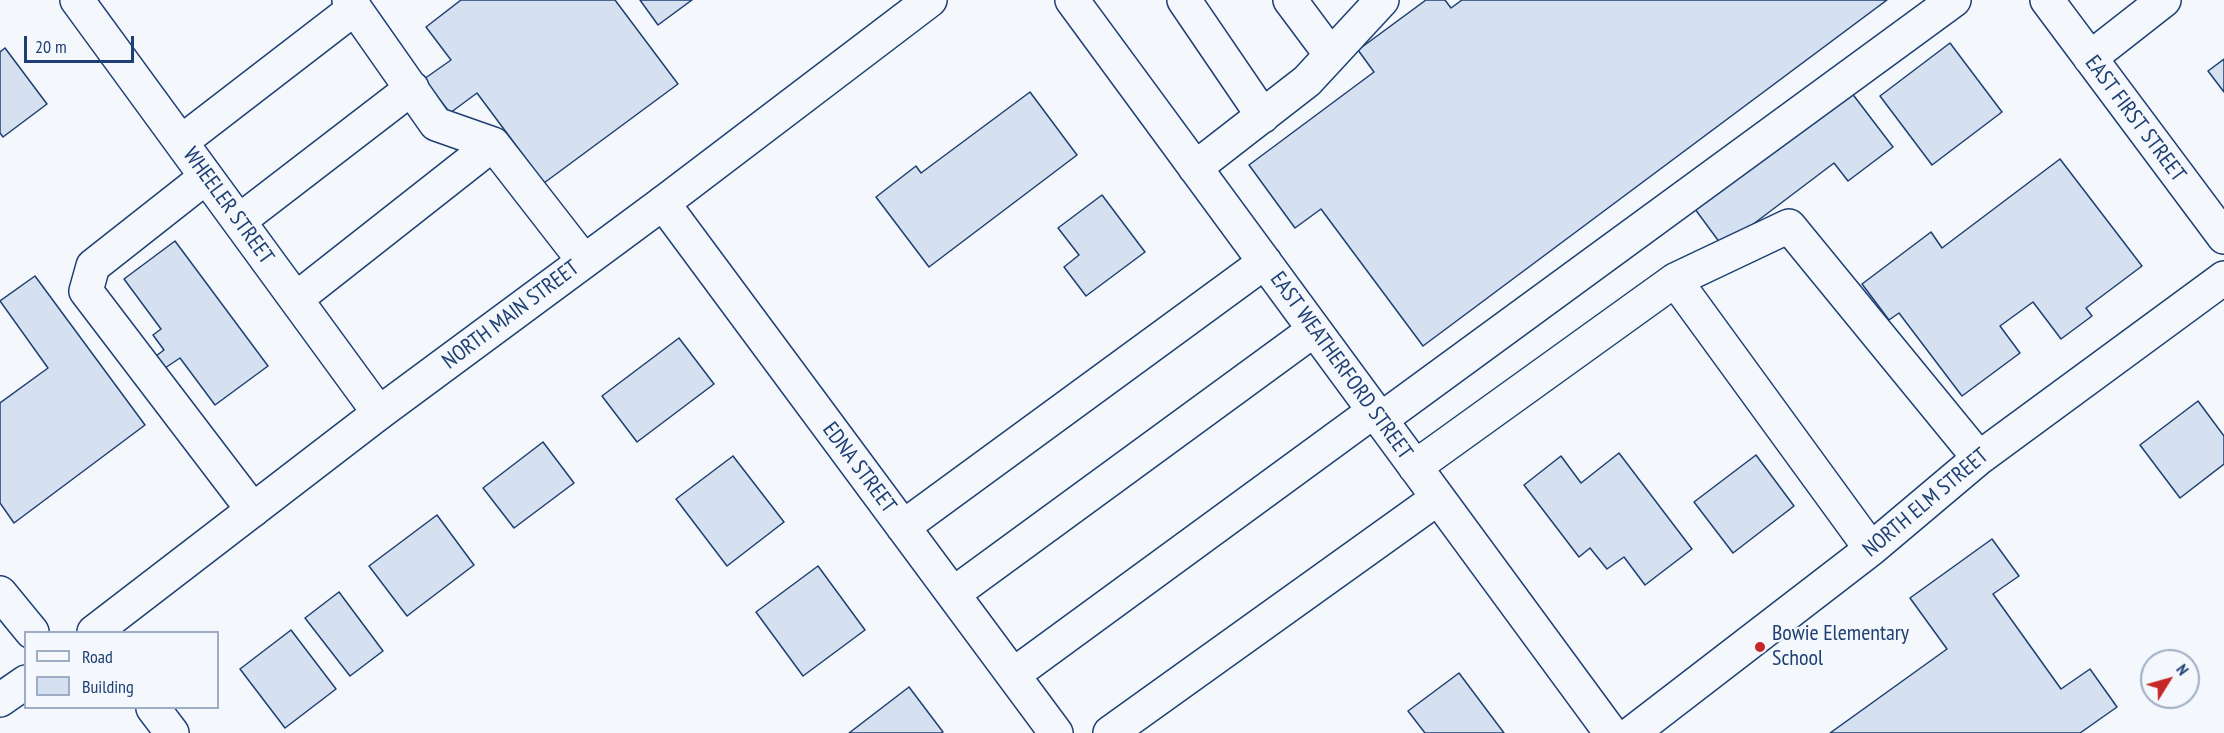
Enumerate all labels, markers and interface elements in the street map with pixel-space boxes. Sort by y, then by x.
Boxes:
scale bar [27,24,136,62]
text: 20 m [35,35,67,58]
street label: EAST FIRST STREET [2079,51,2191,187]
street label: WHEELER STREET [177,143,279,269]
street label: NORTH MAIN STREET [437,255,585,375]
street label: EAST WEATHERFORD STREET [1264,267,1418,465]
street label: EDNA STREET [816,418,902,518]
street label: NORTH ELM STREET [1858,443,1994,563]
place label: Bowie Elementary School [1772,621,1909,672]
legend [24,631,219,709]
marker: Bowie Elementary School [1753,640,1767,654]
text: Road [82,645,113,668]
north arrow [2140,649,2200,709]
text: N [2172,660,2193,679]
text: Building [82,675,134,698]

